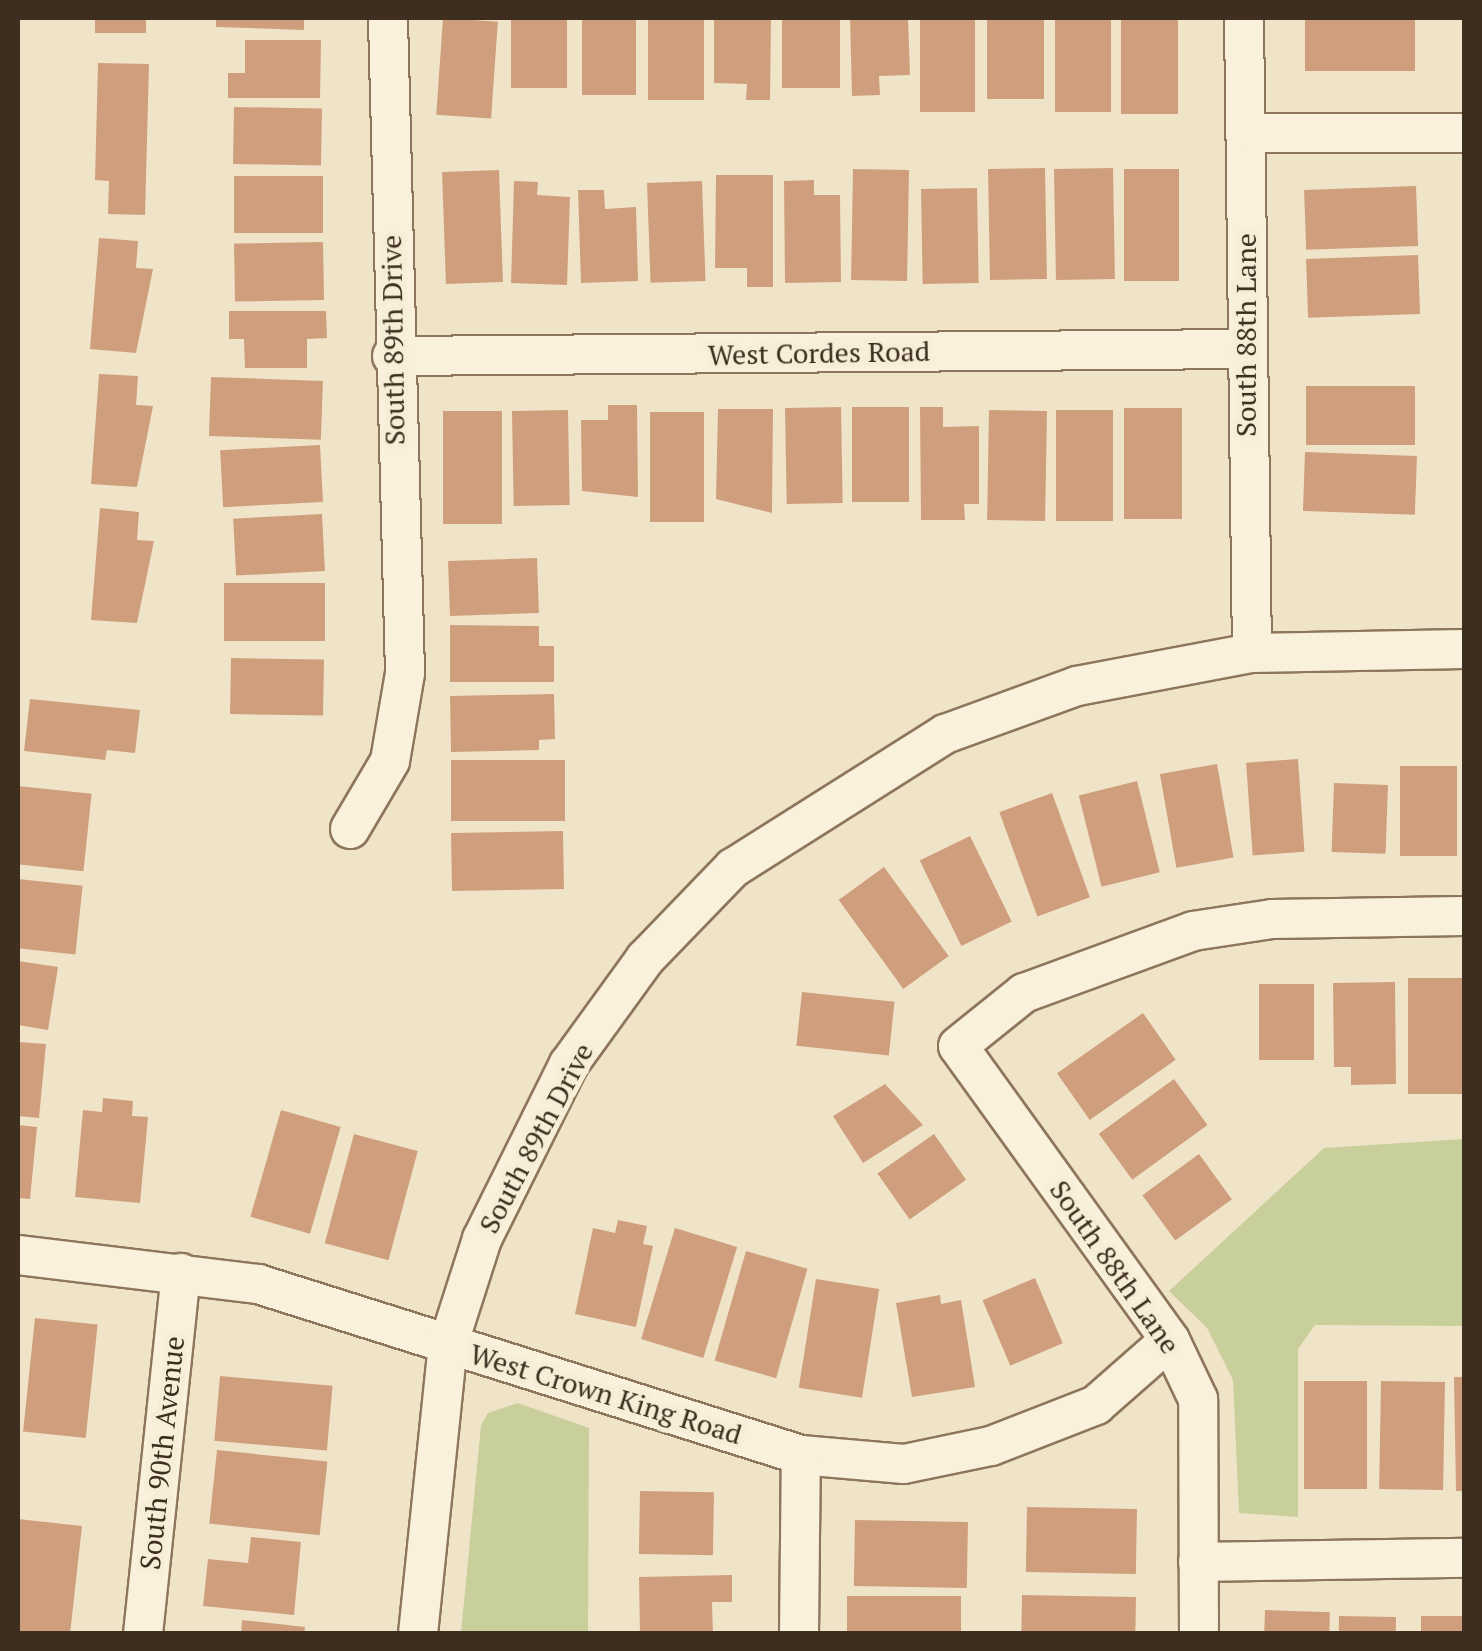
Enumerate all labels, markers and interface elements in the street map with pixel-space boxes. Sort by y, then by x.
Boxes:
street label: South 88th Lane [1229,233,1263,437]
street label: South 89th Drive [374,234,412,446]
street label: West Cordes Road [708,334,930,372]
street label: South 89th Drive [472,1037,600,1239]
street label: South 88th Lane [1043,1174,1187,1360]
street label: South 90th Avenue [133,1334,191,1572]
street label: West Crown King Road [466,1337,746,1451]

